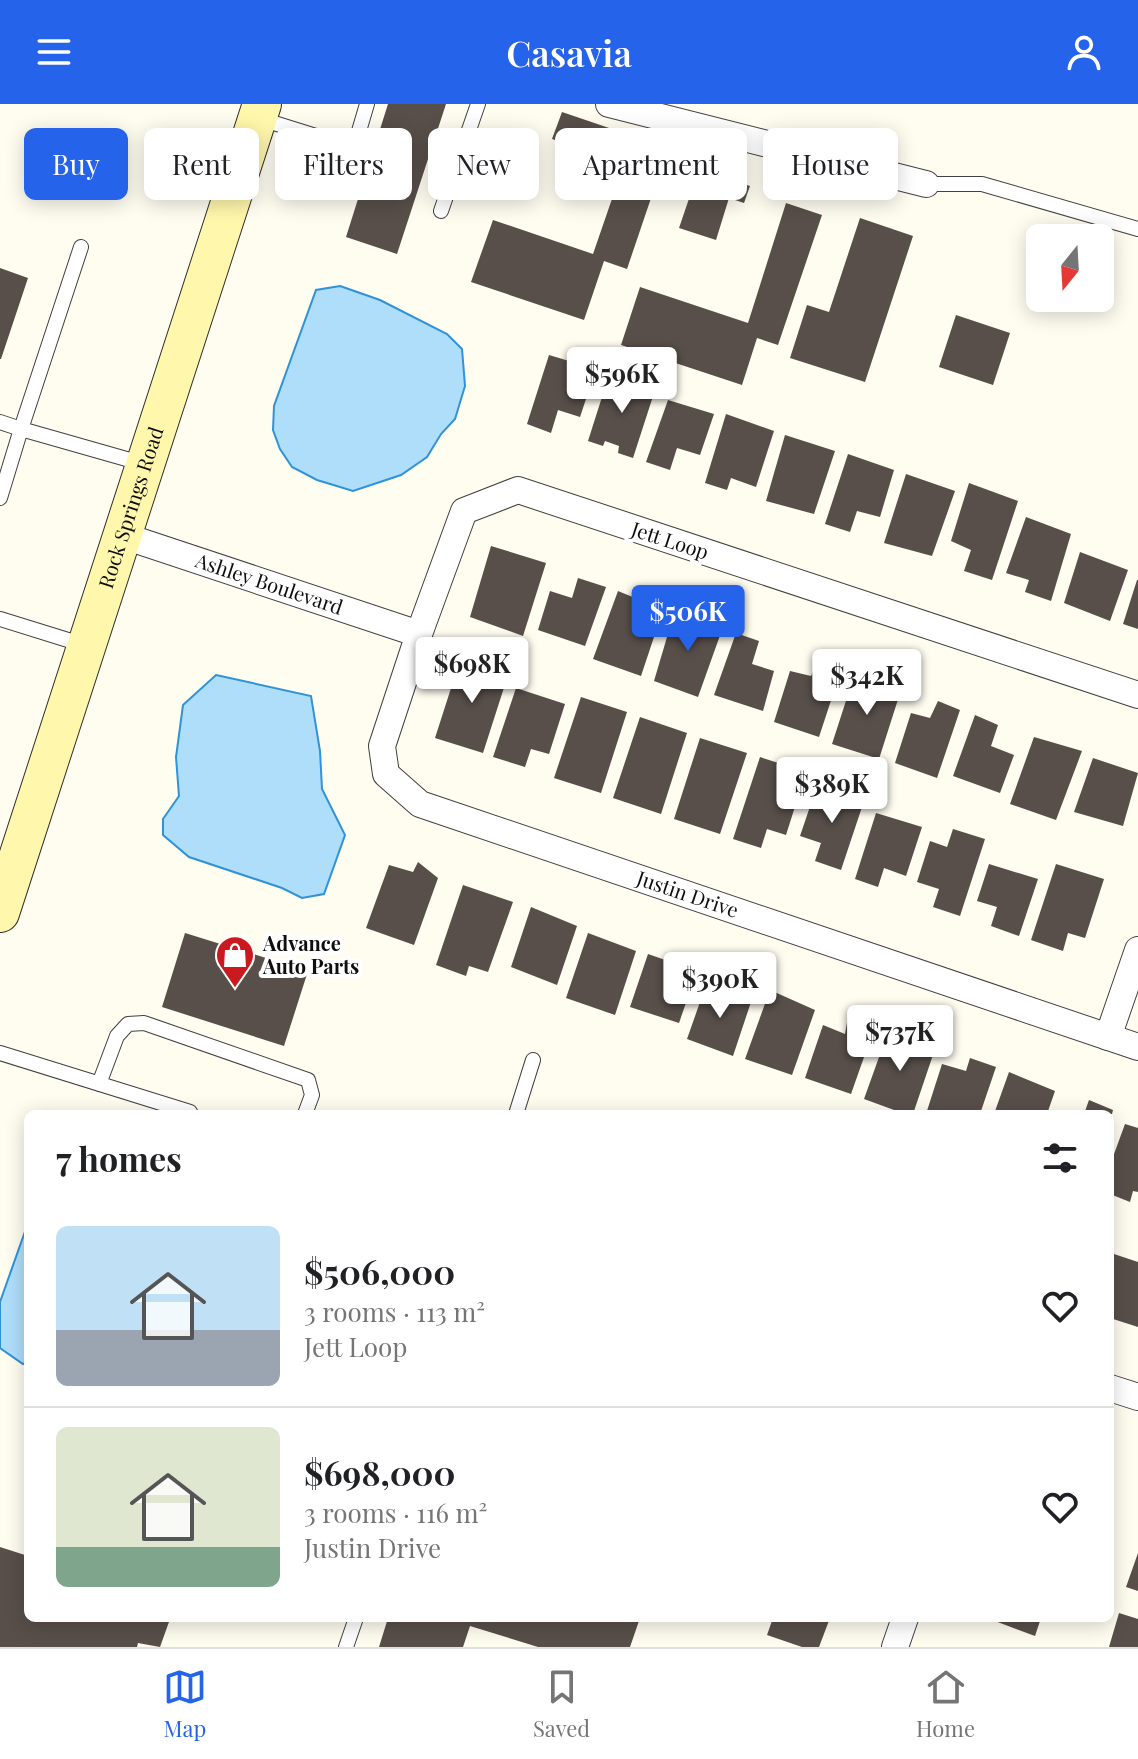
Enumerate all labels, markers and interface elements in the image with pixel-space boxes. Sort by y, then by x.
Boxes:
text: Casavia [506,28,632,76]
icon: menu [32,30,76,74]
icon: person [1062,30,1106,74]
chip: Buy [24,128,128,200]
chip: Rent [144,128,259,200]
chip: Filters [275,128,412,200]
chip: New [428,128,539,200]
chip: Apartment [555,128,747,200]
chip: House [763,128,898,200]
north arrow [1026,224,1114,312]
map controls [1026,224,1114,312]
pin: $596K [566,347,678,415]
text: $596K [585,355,659,390]
street label: Rock Springs Road [91,423,169,591]
street label: Jett Loop [627,514,712,565]
street label: Ashley Boulevard [191,545,347,620]
pin: $506K [632,585,744,653]
text: $506K [650,593,726,628]
pin: $698K [416,637,528,705]
text: $698K [433,645,511,680]
pin: $342K [811,649,923,717]
text: $342K [830,657,904,692]
pin: $389K [776,757,888,825]
text: $389K [794,765,870,800]
street label: Justin Drive [633,863,742,923]
place label: Advance Auto Parts [262,929,359,979]
shop icon: Advance Auto Parts [214,934,256,989]
pin: $390K [664,952,776,1020]
text: $390K [681,960,759,995]
pin: $737K [844,1005,956,1073]
text: $737K [865,1013,935,1048]
text: 7 homes [56,1135,182,1181]
icon: filters [1038,1136,1082,1180]
text: $506,000 [304,1248,455,1294]
icon: home [120,1258,216,1354]
icon: heart [1038,1284,1082,1328]
text: 3 rooms · 113 m² [304,1294,485,1329]
text: Jett Loop [304,1329,407,1364]
text: $698,000 [304,1449,455,1495]
icon: home [120,1459,216,1555]
icon: heart [1038,1485,1082,1529]
text: 3 rooms · 116 m² [304,1495,487,1530]
text: Justin Drive [304,1530,441,1565]
tab: Map [163,1665,207,1743]
tab: Saved [533,1665,590,1743]
tab: Home [916,1665,975,1743]

